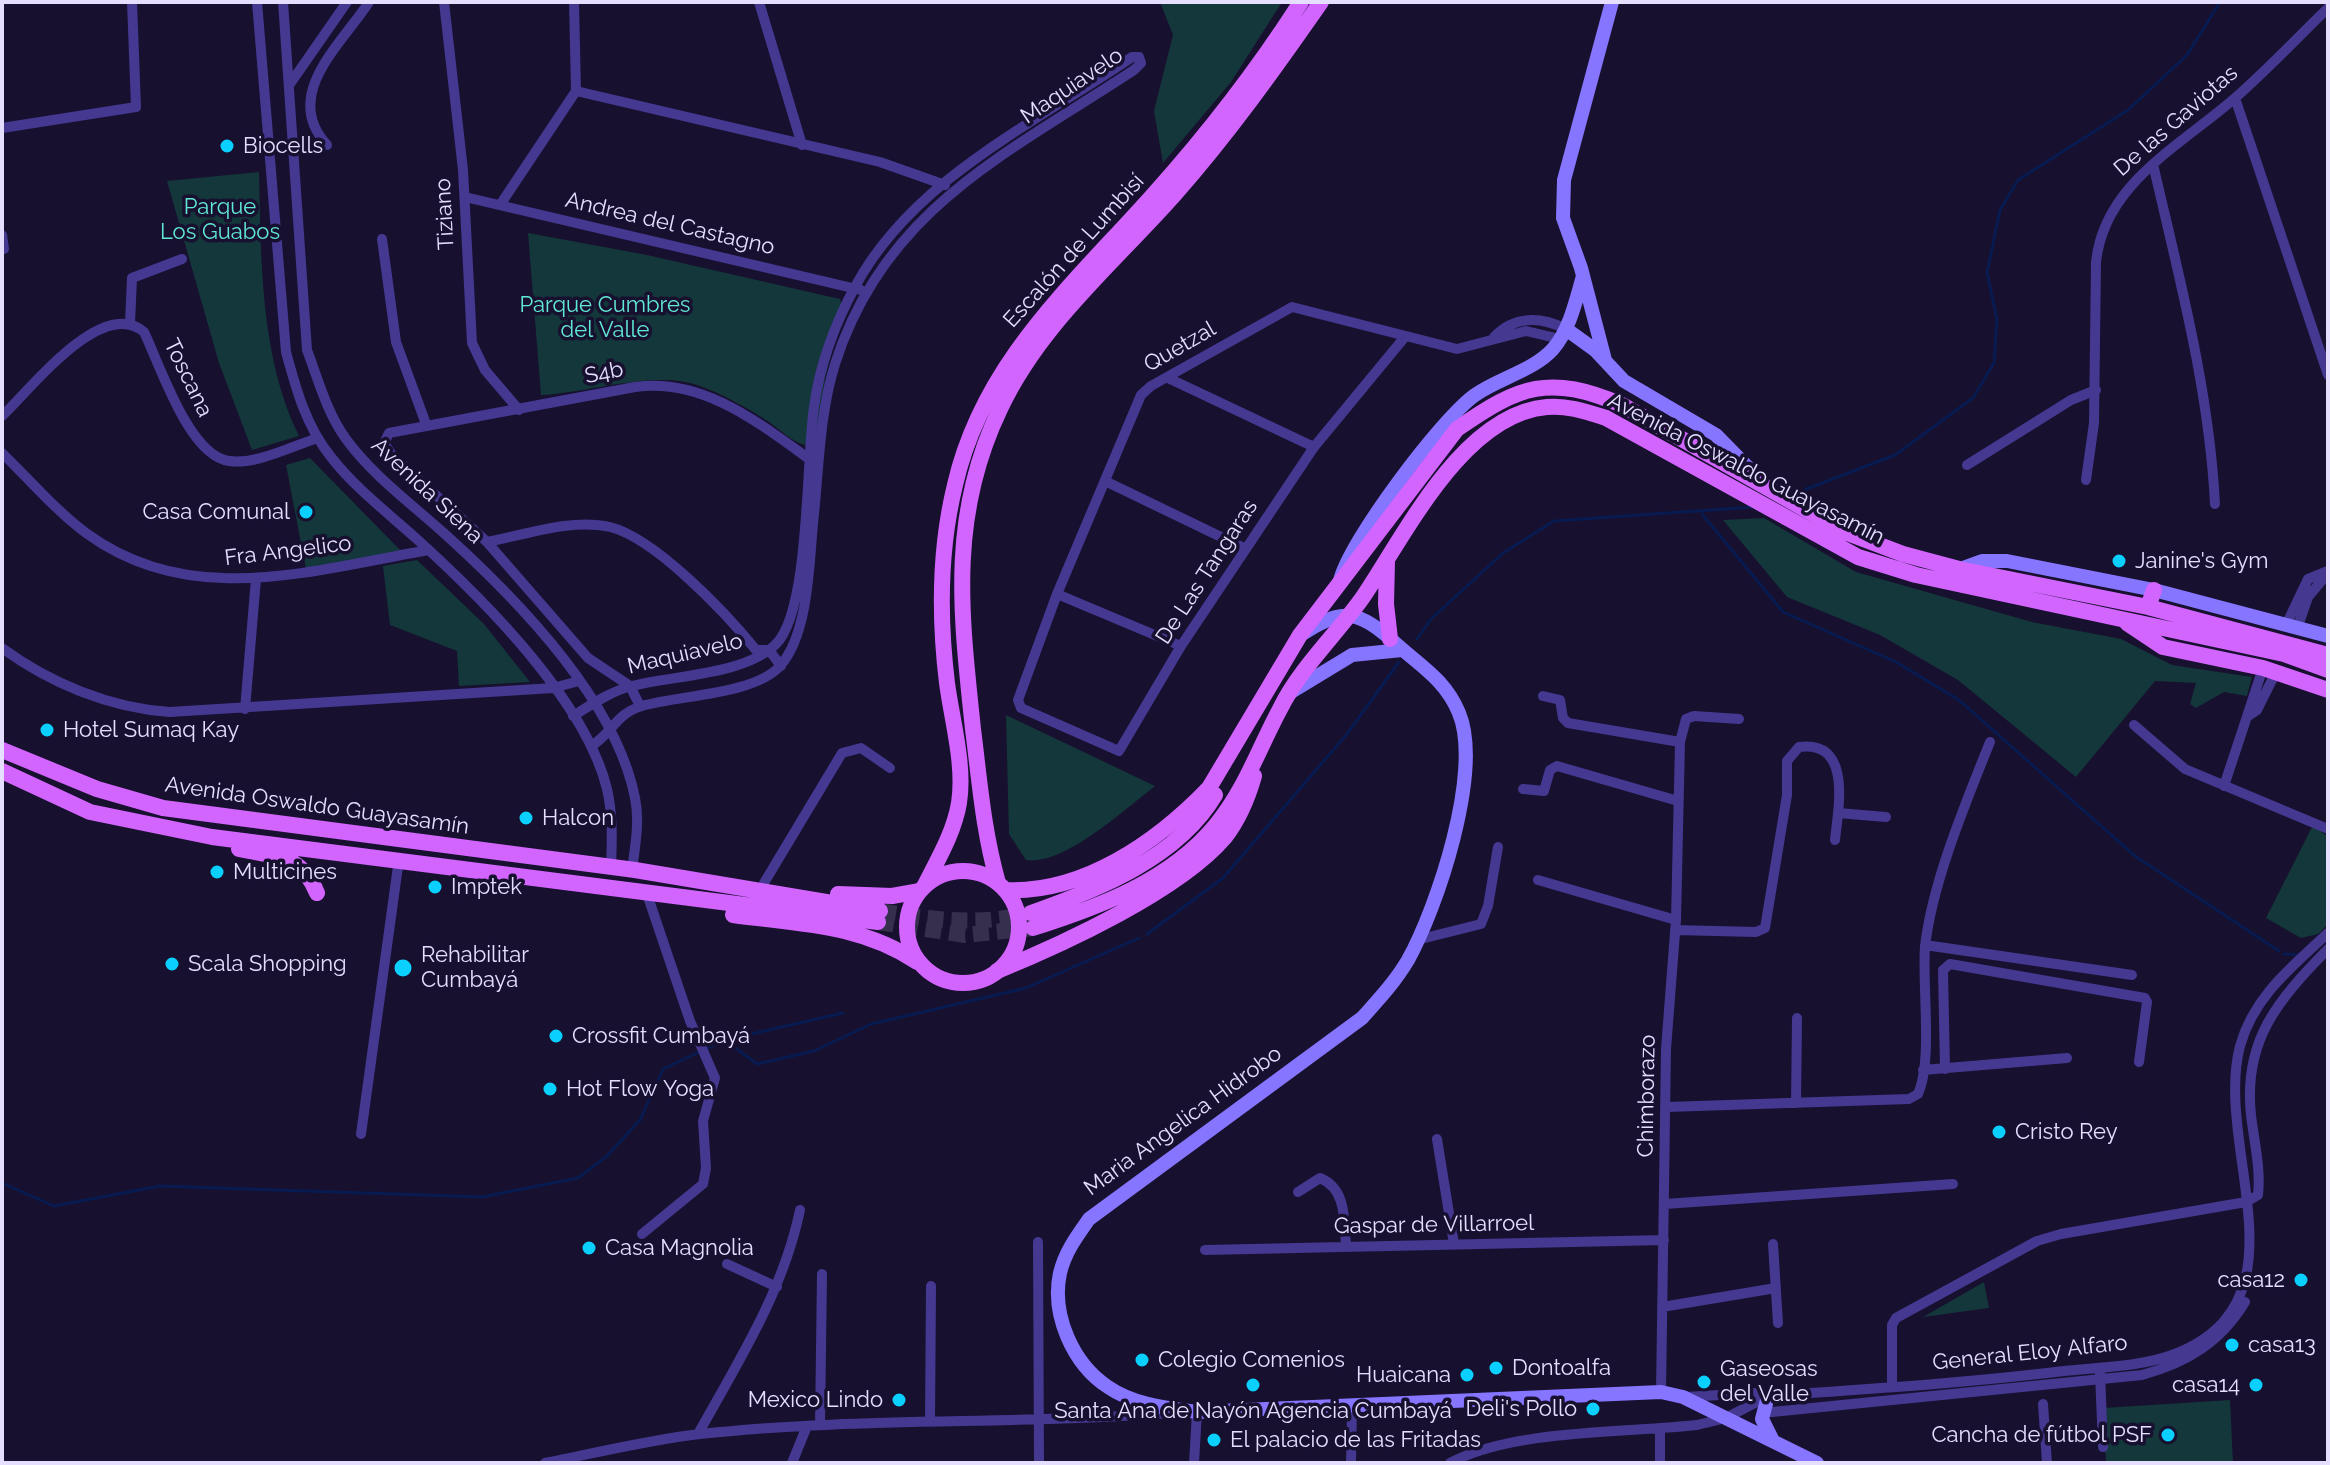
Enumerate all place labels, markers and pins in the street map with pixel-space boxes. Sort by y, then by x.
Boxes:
place label: Biocells [243,133,323,159]
marker: Biocells [218,137,236,155]
place label: Casa Comunal [142,499,290,525]
marker: Casa Comunal [297,503,315,521]
place label: Janine's Gym [2135,548,2269,574]
marker: Janine's Gym [2110,552,2128,570]
place label: Hotel Sumaq Kay [63,717,239,743]
marker: Hotel Sumaq Kay [38,721,56,739]
place label: Halcon [542,805,614,831]
marker: Halcon [517,809,535,827]
place label: Multicines [233,859,337,885]
marker: Multicines [208,863,226,881]
place label: Imptek [451,874,522,900]
marker: Imptek [426,878,444,896]
place label: Rehabilitar Cumbayá [421,942,529,994]
place label: Scala Shopping [188,951,347,977]
marker: Scala Shopping [163,955,181,973]
marker: Rehabilitar Cumbayá [392,957,414,979]
place label: Crossfit Cumbayá [572,1023,750,1049]
marker: Crossfit Cumbayá [547,1027,565,1045]
place label: Hot Flow Yoga [566,1076,714,1102]
marker: Hot Flow Yoga [541,1080,559,1098]
place label: Cristo Rey [2015,1119,2118,1145]
marker: Cristo Rey [1990,1123,2008,1141]
place label: Casa Magnolia [605,1235,754,1261]
marker: Casa Magnolia [580,1239,598,1257]
place label: casa12 [2217,1267,2285,1293]
marker: casa12 [2292,1271,2310,1289]
place label: casa13 [2248,1332,2316,1358]
marker: casa13 [2223,1336,2241,1354]
place label: Colegio Comenios [1158,1347,1345,1373]
marker: Colegio Comenios [1133,1351,1151,1369]
place label: Dontoalfa [1512,1355,1611,1381]
place label: Gaseosas del Valle [1720,1356,1818,1408]
marker: Dontoalfa [1487,1359,1505,1377]
place label: Huaicana [1356,1362,1451,1388]
marker: Huaicana [1458,1366,1476,1384]
place label: casa14 [2172,1372,2240,1398]
marker: Gaseosas del Valle [1695,1373,1713,1391]
marker: Santa Ana de Nayón Agencia Cumbayá [1244,1376,1262,1394]
marker: casa14 [2247,1376,2265,1394]
place label: Mexico Lindo [748,1387,883,1413]
marker: Mexico Lindo [890,1391,908,1409]
place label: Deli's Pollo [1466,1396,1577,1422]
place label: Santa Ana de Nayón Agencia Cumbayá [1054,1398,1452,1424]
marker: Deli's Pollo [1584,1400,1602,1418]
place label: Cancha de fútbol PSF [1931,1422,2152,1448]
marker: Cancha de fútbol PSF [2159,1426,2177,1444]
place label: El palacio de las Fritadas [1230,1427,1481,1453]
marker: El palacio de las Fritadas [1205,1431,1223,1449]

